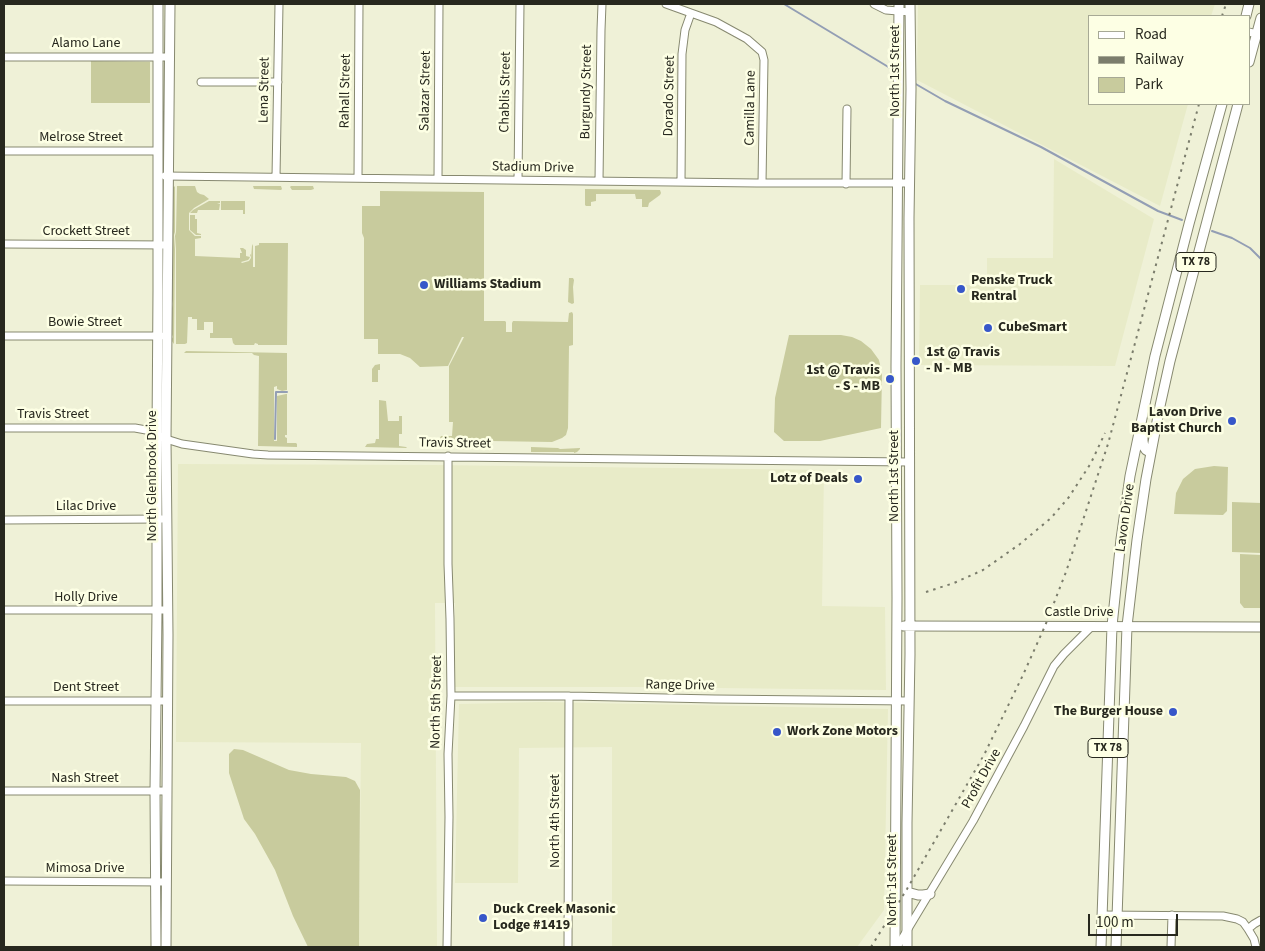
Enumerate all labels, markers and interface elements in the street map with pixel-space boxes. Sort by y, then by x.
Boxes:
legend [1088,15,1250,105]
text: Road [1135,24,1167,45]
street label: North 1st Street [888,25,904,117]
street label: Alamo Lane [52,36,120,52]
street label: Burgundy Street [578,44,596,140]
text: Railway [1135,49,1184,70]
street label: Salazar Street [417,51,435,131]
street label: Chablis Street [497,51,515,133]
street label: Rahall Street [337,54,355,128]
street label: Dorado Street [661,55,679,137]
street label: Lena Street [256,57,274,123]
street label: Camilla Lane [742,70,760,146]
text: Park [1135,74,1163,95]
street label: Melrose Street [39,130,123,146]
street label: Stadium Drive [492,159,574,177]
street label: Crockett Street [42,224,130,240]
road number: TX 78 [1176,252,1216,272]
place label: Penske Truck Rentral [971,273,1053,306]
place label: Williams Stadium [434,277,541,293]
marker: Williams Stadium [418,279,430,291]
marker: Penske Truck Rentral [955,283,967,295]
street label: Bowie Street [48,315,122,331]
place label: CubeSmart [998,320,1067,336]
marker: CubeSmart [982,322,994,334]
place label: 1st @ Travis - N - MB [926,345,1000,378]
marker: 1st @ Travis - N - MB [910,355,922,367]
place label: 1st @ Travis - S - MB [806,363,880,396]
marker: 1st @ Travis - S - MB [884,373,896,385]
place label: Lavon Drive Baptist Church [1131,405,1222,438]
street label: Travis Street [17,407,89,423]
street label: North Glenbrook Drive [145,410,161,542]
marker: Lavon Drive Baptist Church [1226,415,1238,427]
street label: North 1st Street [887,430,903,522]
street label: Travis Street [419,435,491,453]
place label: Lotz of Deals [770,471,848,487]
marker: Lotz of Deals [852,473,864,485]
street label: Lavon Drive [1113,483,1139,553]
street label: Lilac Drive [56,499,116,515]
street label: Holly Drive [54,590,118,606]
street label: Castle Drive [1044,605,1114,621]
street label: North 5th Street [428,655,446,749]
street label: Range Drive [645,677,715,695]
street label: Dent Street [53,680,119,696]
place label: The Burger House [1054,704,1163,720]
marker: The Burger House [1167,706,1179,718]
place label: Work Zone Motors [787,724,898,740]
marker: Work Zone Motors [771,726,783,738]
road number: TX 78 [1088,738,1128,758]
street label: Profit Drive [959,746,1005,812]
street label: Nash Street [51,771,119,787]
street label: North 4th Street [548,774,564,868]
street label: North 1st Street [885,834,901,926]
street label: Mimosa Drive [46,861,124,877]
place label: Duck Creek Masonic Lodge #1419 [493,902,616,934]
scale bar [1090,904,1180,936]
marker: Duck Creek Masonic Lodge #1419 [477,912,489,924]
text: 100 m [1096,912,1134,933]

